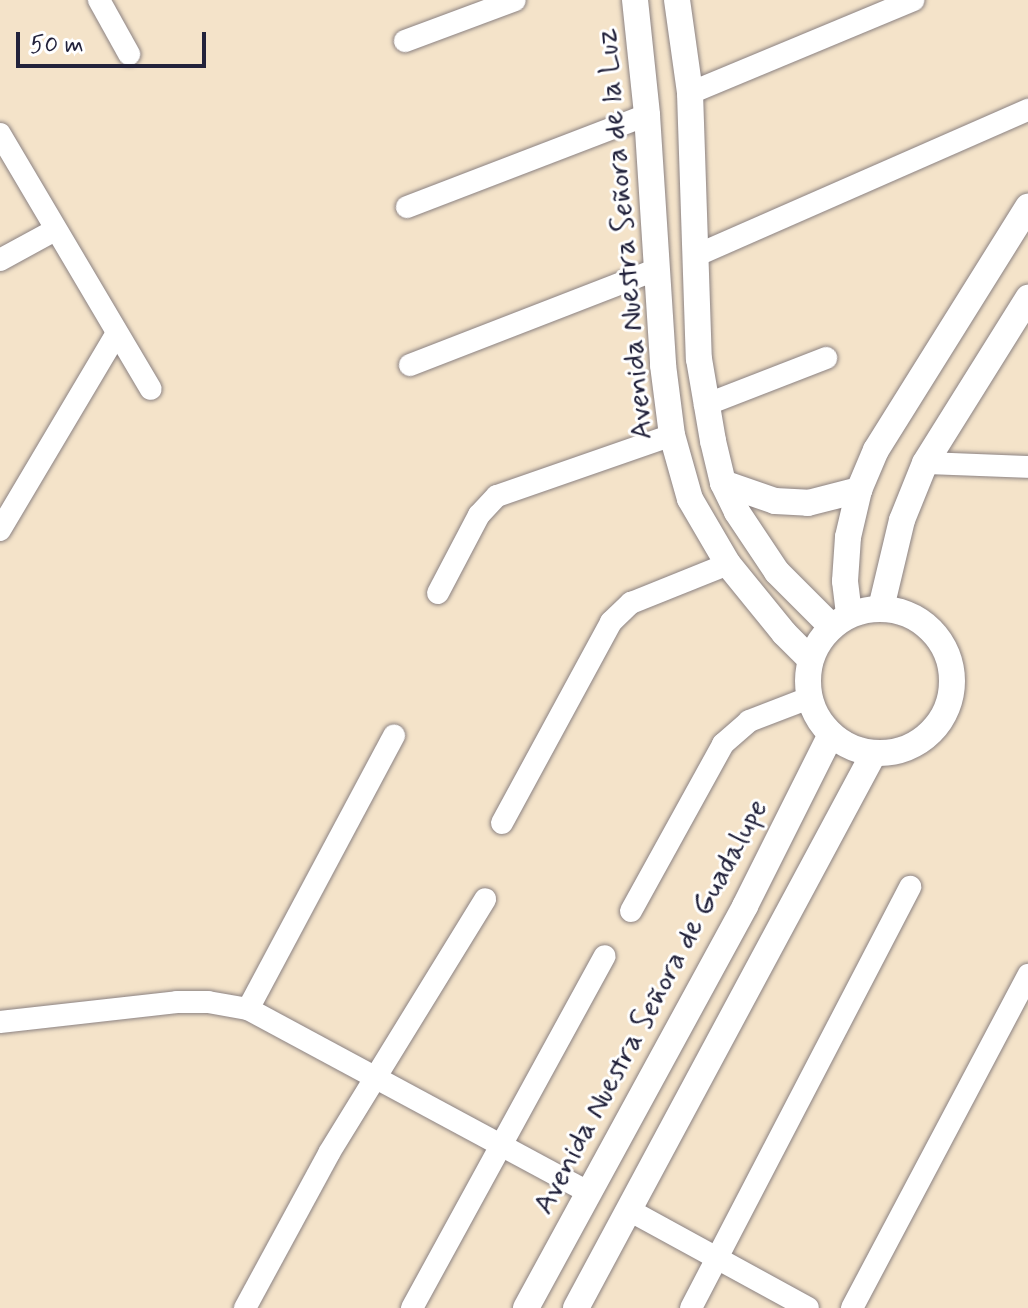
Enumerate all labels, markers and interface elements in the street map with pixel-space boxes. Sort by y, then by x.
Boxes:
scale bar [20,16,210,66]
street label: Avenida Nuestra Señora de la Luz [589,22,661,446]
text: 50 m [30,30,84,61]
street label: Avenida Nuestra Señora de Guadalupe [525,791,777,1223]

